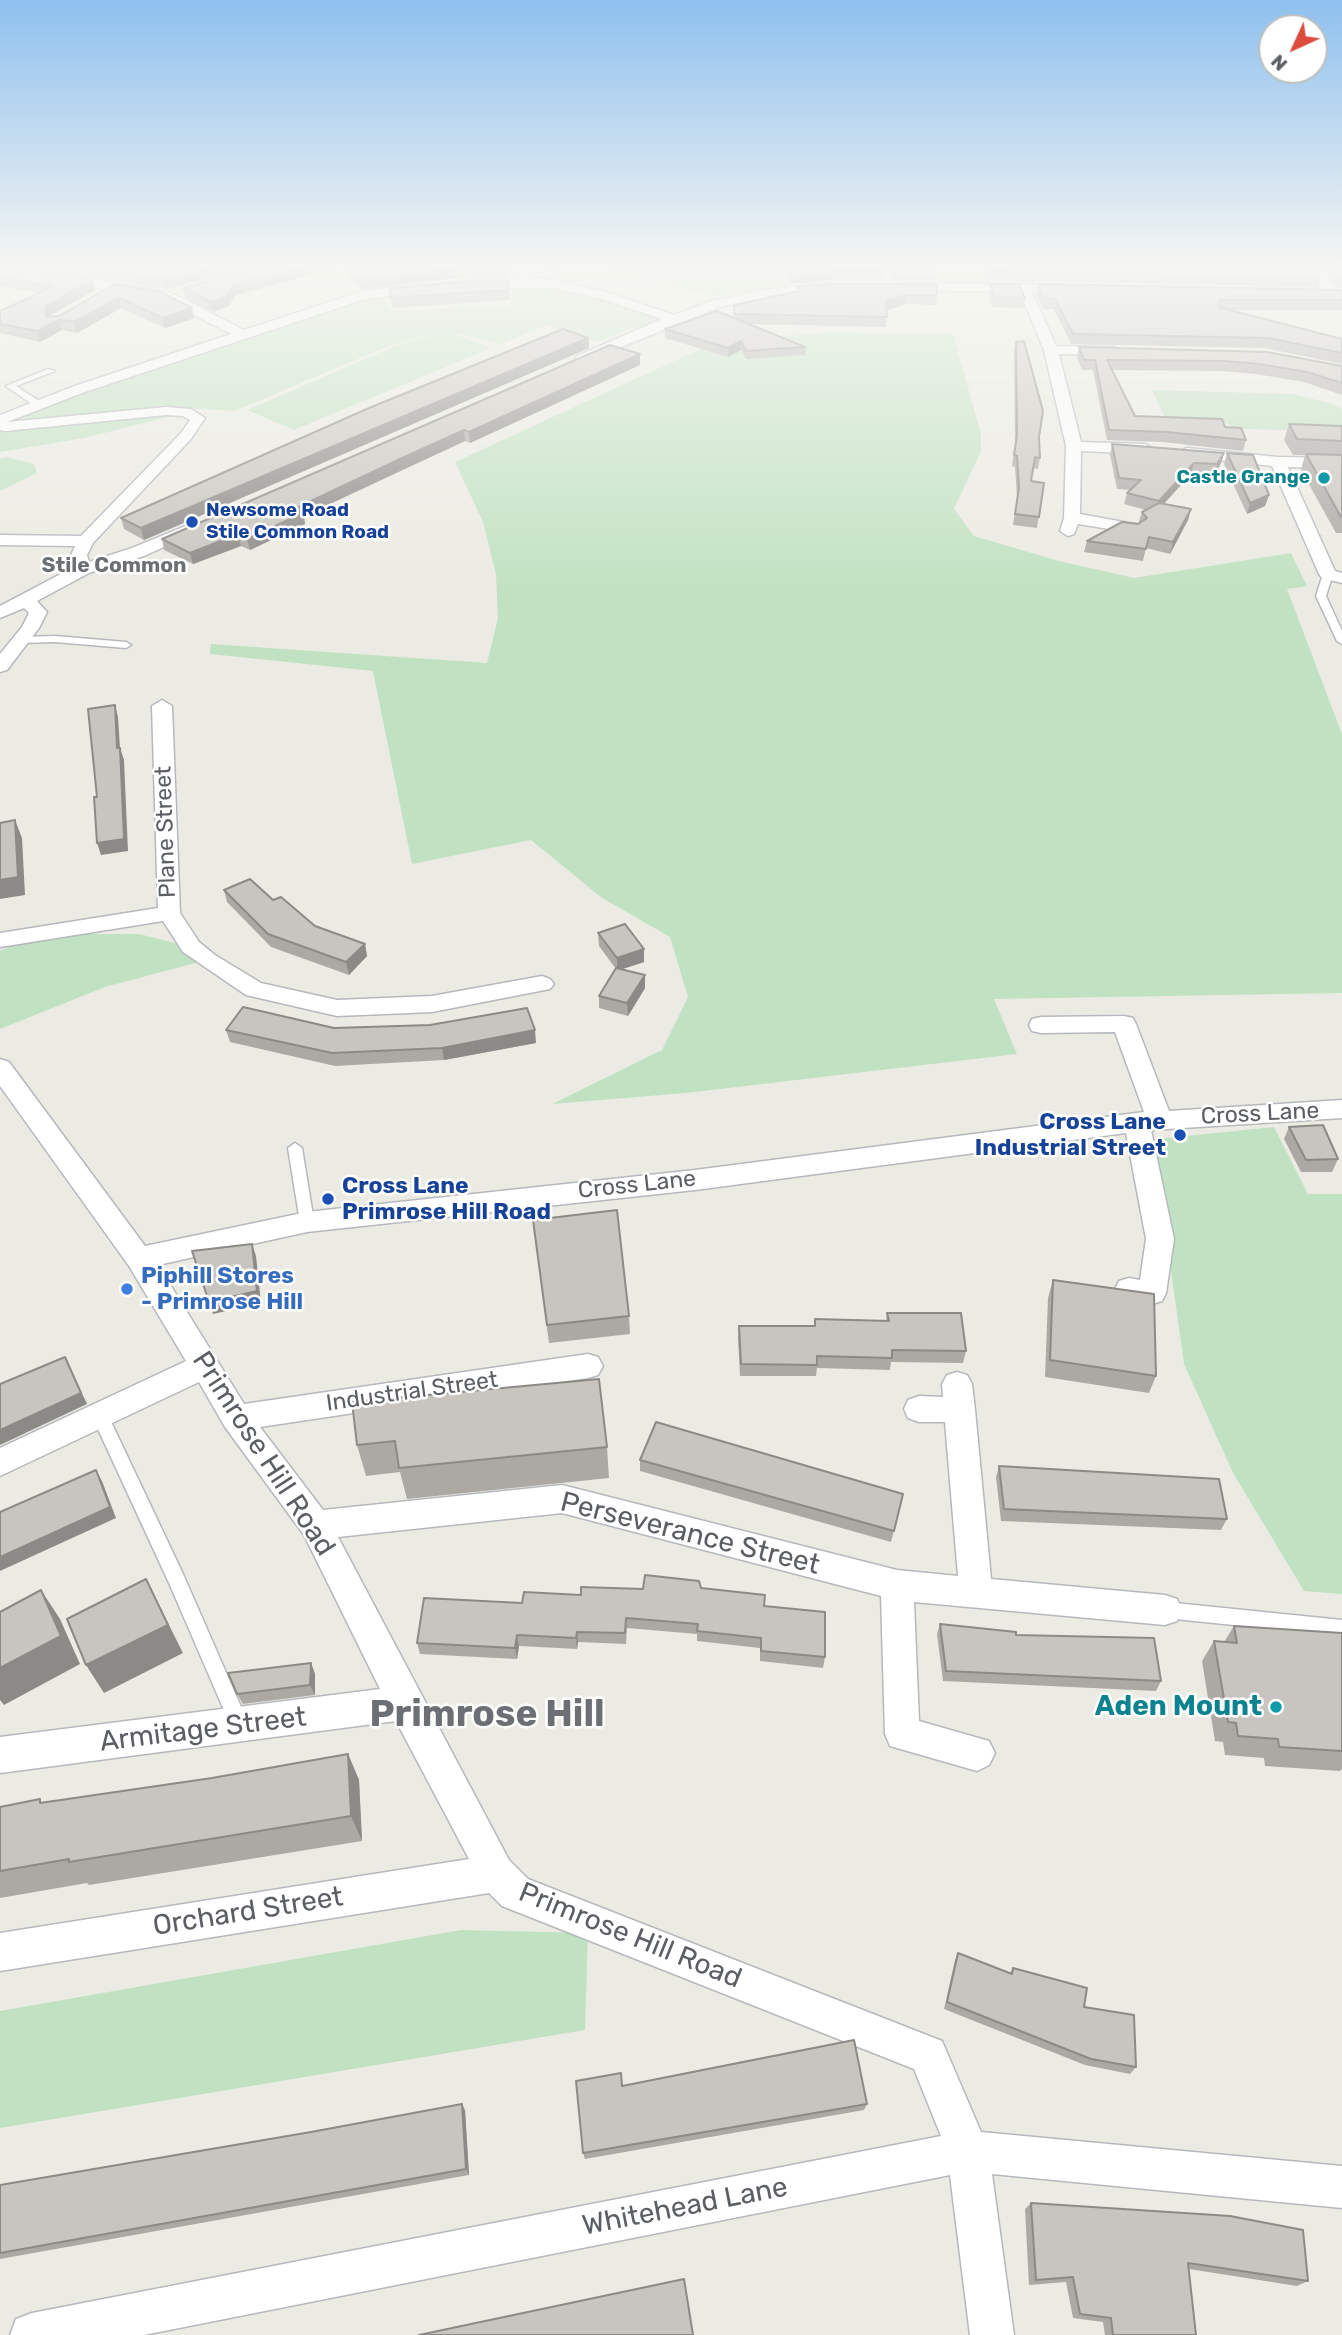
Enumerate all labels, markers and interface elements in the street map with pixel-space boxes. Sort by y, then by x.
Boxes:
north arrow [1258,14,1328,84]
text: N [1266,50,1292,76]
place label: Castle Grange [1176,467,1310,489]
marker: Castle Grange [1316,470,1332,486]
place label: Newsome Road Stile Common Road [206,500,389,544]
marker: Newsome Road Stile Common Road [184,514,200,530]
district label: Stile Common [41,553,187,579]
street label: Plane Street [150,766,182,898]
street label: Cross Lane [1200,1097,1320,1131]
place label: Cross Lane Industrial Street [975,1108,1166,1162]
marker: Cross Lane Industrial Street [1172,1127,1188,1143]
street label: Cross Lane [577,1165,697,1205]
place label: Cross Lane Primrose Hill Road [342,1172,551,1226]
marker: Cross Lane Primrose Hill Road [320,1191,336,1207]
place label: Piphill Stores - Primrose Hill [141,1262,303,1316]
marker: Piphill Stores - Primrose Hill [119,1281,135,1297]
street label: Primrose Hill Road [184,1345,342,1563]
street label: Industrial Street [324,1366,500,1418]
street label: Perseverance Street [557,1486,823,1582]
place label: Aden Mount [1095,1690,1262,1724]
district label: Primrose Hill [369,1693,605,1737]
marker: Aden Mount [1268,1699,1284,1715]
street label: Armitage Street [98,1701,308,1759]
street label: Primrose Hill Road [514,1876,746,1996]
street label: Orchard Street [151,1880,345,1944]
street label: Whitehead Lane [579,2171,791,2243]

